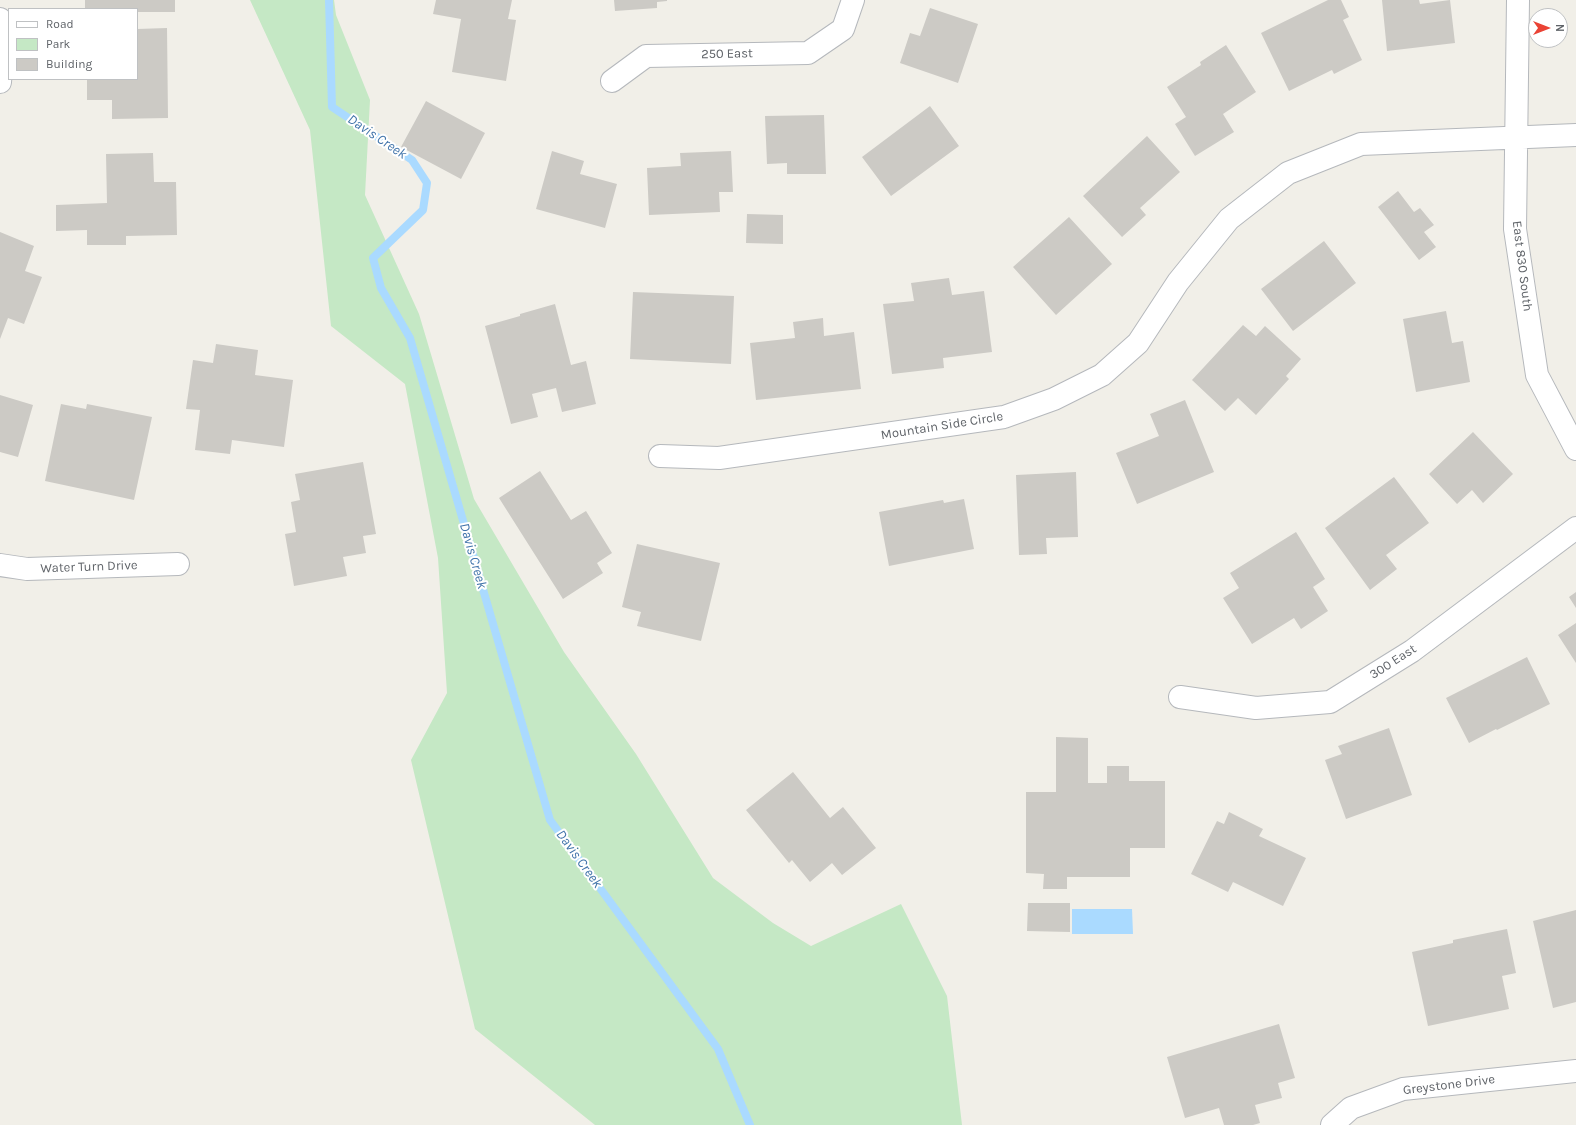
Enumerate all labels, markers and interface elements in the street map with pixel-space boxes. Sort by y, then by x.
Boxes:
legend [8,8,138,80]
north arrow [1528,8,1568,48]
text: Road [46,17,74,31]
text: N [1553,24,1566,32]
text: Park [46,37,70,51]
street label: 250 East [701,46,753,62]
text: Building [46,57,92,71]
water label: Davis Creek [344,111,410,163]
street label: East 830 South [1509,220,1535,312]
street label: Mountain Side Circle [880,409,1004,443]
water label: Davis Creek [456,521,490,591]
street label: Water Turn Drive [40,558,138,576]
street label: 300 East [1367,641,1419,683]
water label: Davis Creek [552,827,606,891]
street label: Greystone Drive [1402,1072,1496,1098]

